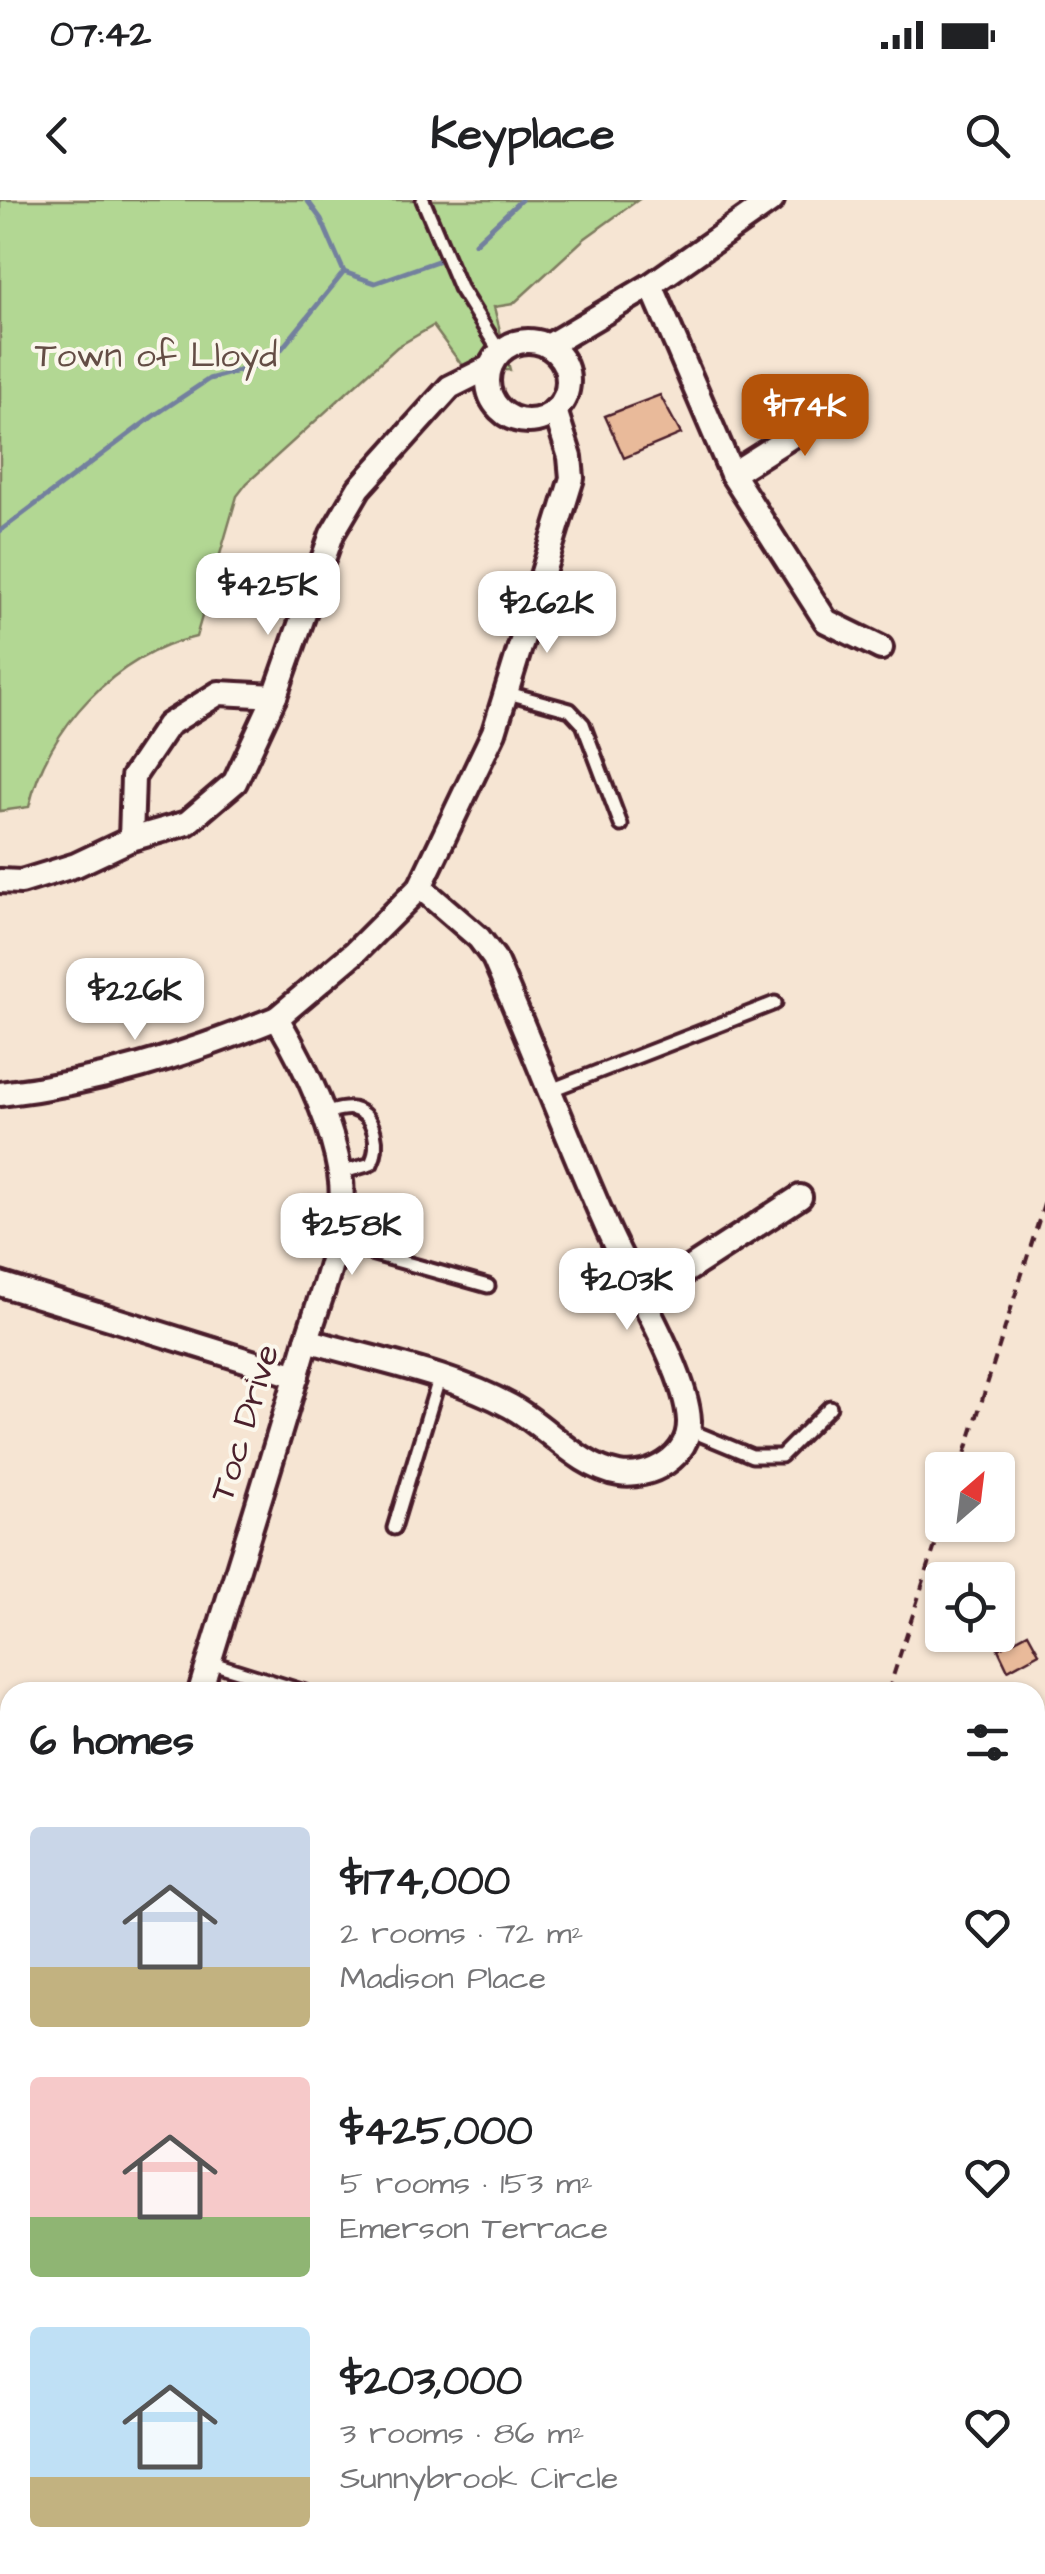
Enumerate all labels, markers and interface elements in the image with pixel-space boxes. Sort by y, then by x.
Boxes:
text: 07:42 [50,9,151,61]
text: Keyplace [430,104,615,166]
icon: back [30,108,85,163]
icon: search [960,108,1015,163]
park label: Town of Lloyd [35,331,277,381]
pin: $174K [735,374,875,459]
text: $174K [764,384,846,429]
pin: $425K [198,553,338,638]
text: $425K [218,563,318,608]
pin: $262K [477,571,617,656]
text: $262K [500,581,594,626]
pin: $226K [65,958,205,1043]
text: $226K [88,968,182,1013]
pin: $258K [282,1193,422,1278]
text: $258K [303,1203,401,1248]
pin: $203K [557,1248,697,1333]
text: $203K [581,1258,673,1303]
street label: Toc Drive [198,1338,292,1508]
north arrow [925,1452,1015,1542]
map controls [925,1452,1015,1652]
button: locate [925,1562,1015,1652]
text: 6 homes [30,1713,194,1771]
icon: filters [960,1715,1015,1770]
text: $174,000 [340,1853,510,1911]
icon: home [110,1867,230,1987]
icon: heart [960,1900,1015,1955]
text: 2 rooms · 72 m² [340,1911,584,1956]
text: Madison Place [340,1956,546,2001]
text: $425,000 [340,2103,533,2161]
icon: home [110,2117,230,2237]
icon: heart [960,2150,1015,2205]
text: 5 rooms · 153 m² [340,2161,593,2206]
text: Emerson Terrace [340,2206,608,2251]
text: $203,000 [340,2353,522,2411]
icon: home [110,2367,230,2487]
icon: heart [960,2400,1015,2455]
text: 3 rooms · 86 m² [340,2411,584,2456]
text: Sunnybrook Circle [340,2456,618,2501]

